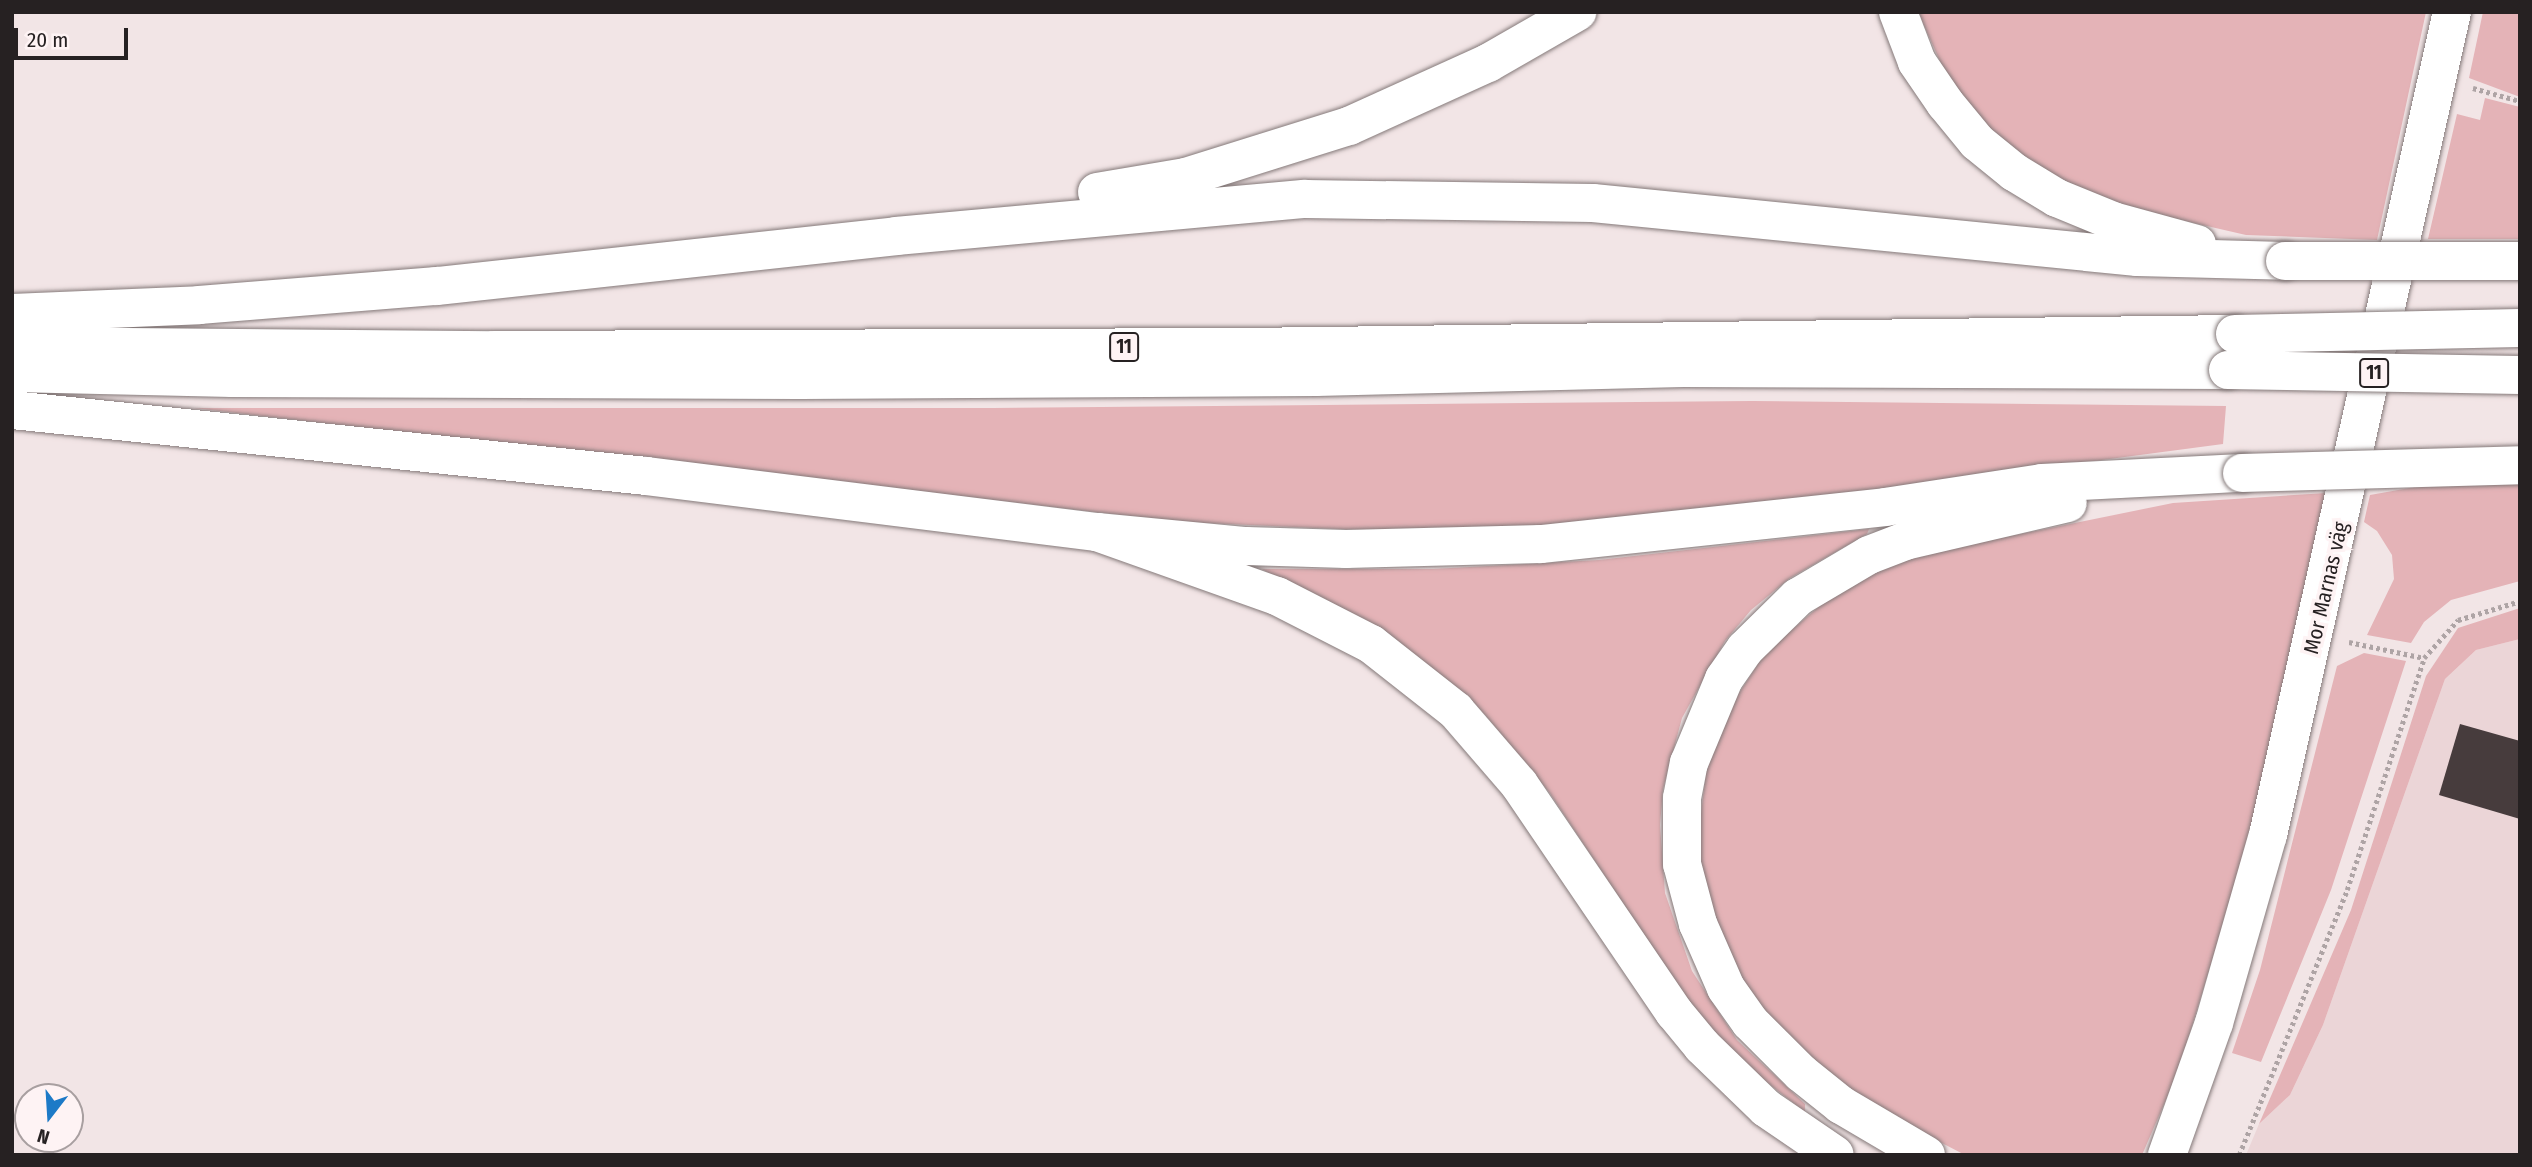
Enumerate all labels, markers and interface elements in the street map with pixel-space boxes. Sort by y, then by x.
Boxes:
scale bar [18,14,131,58]
text: 20 m [27,27,68,53]
road number: 11 [1108,332,1140,362]
road number: 11 [2358,358,2390,388]
street label: Mor Marnas väg [2299,519,2353,657]
north arrow [14,1083,84,1153]
text: N [34,1124,52,1149]

